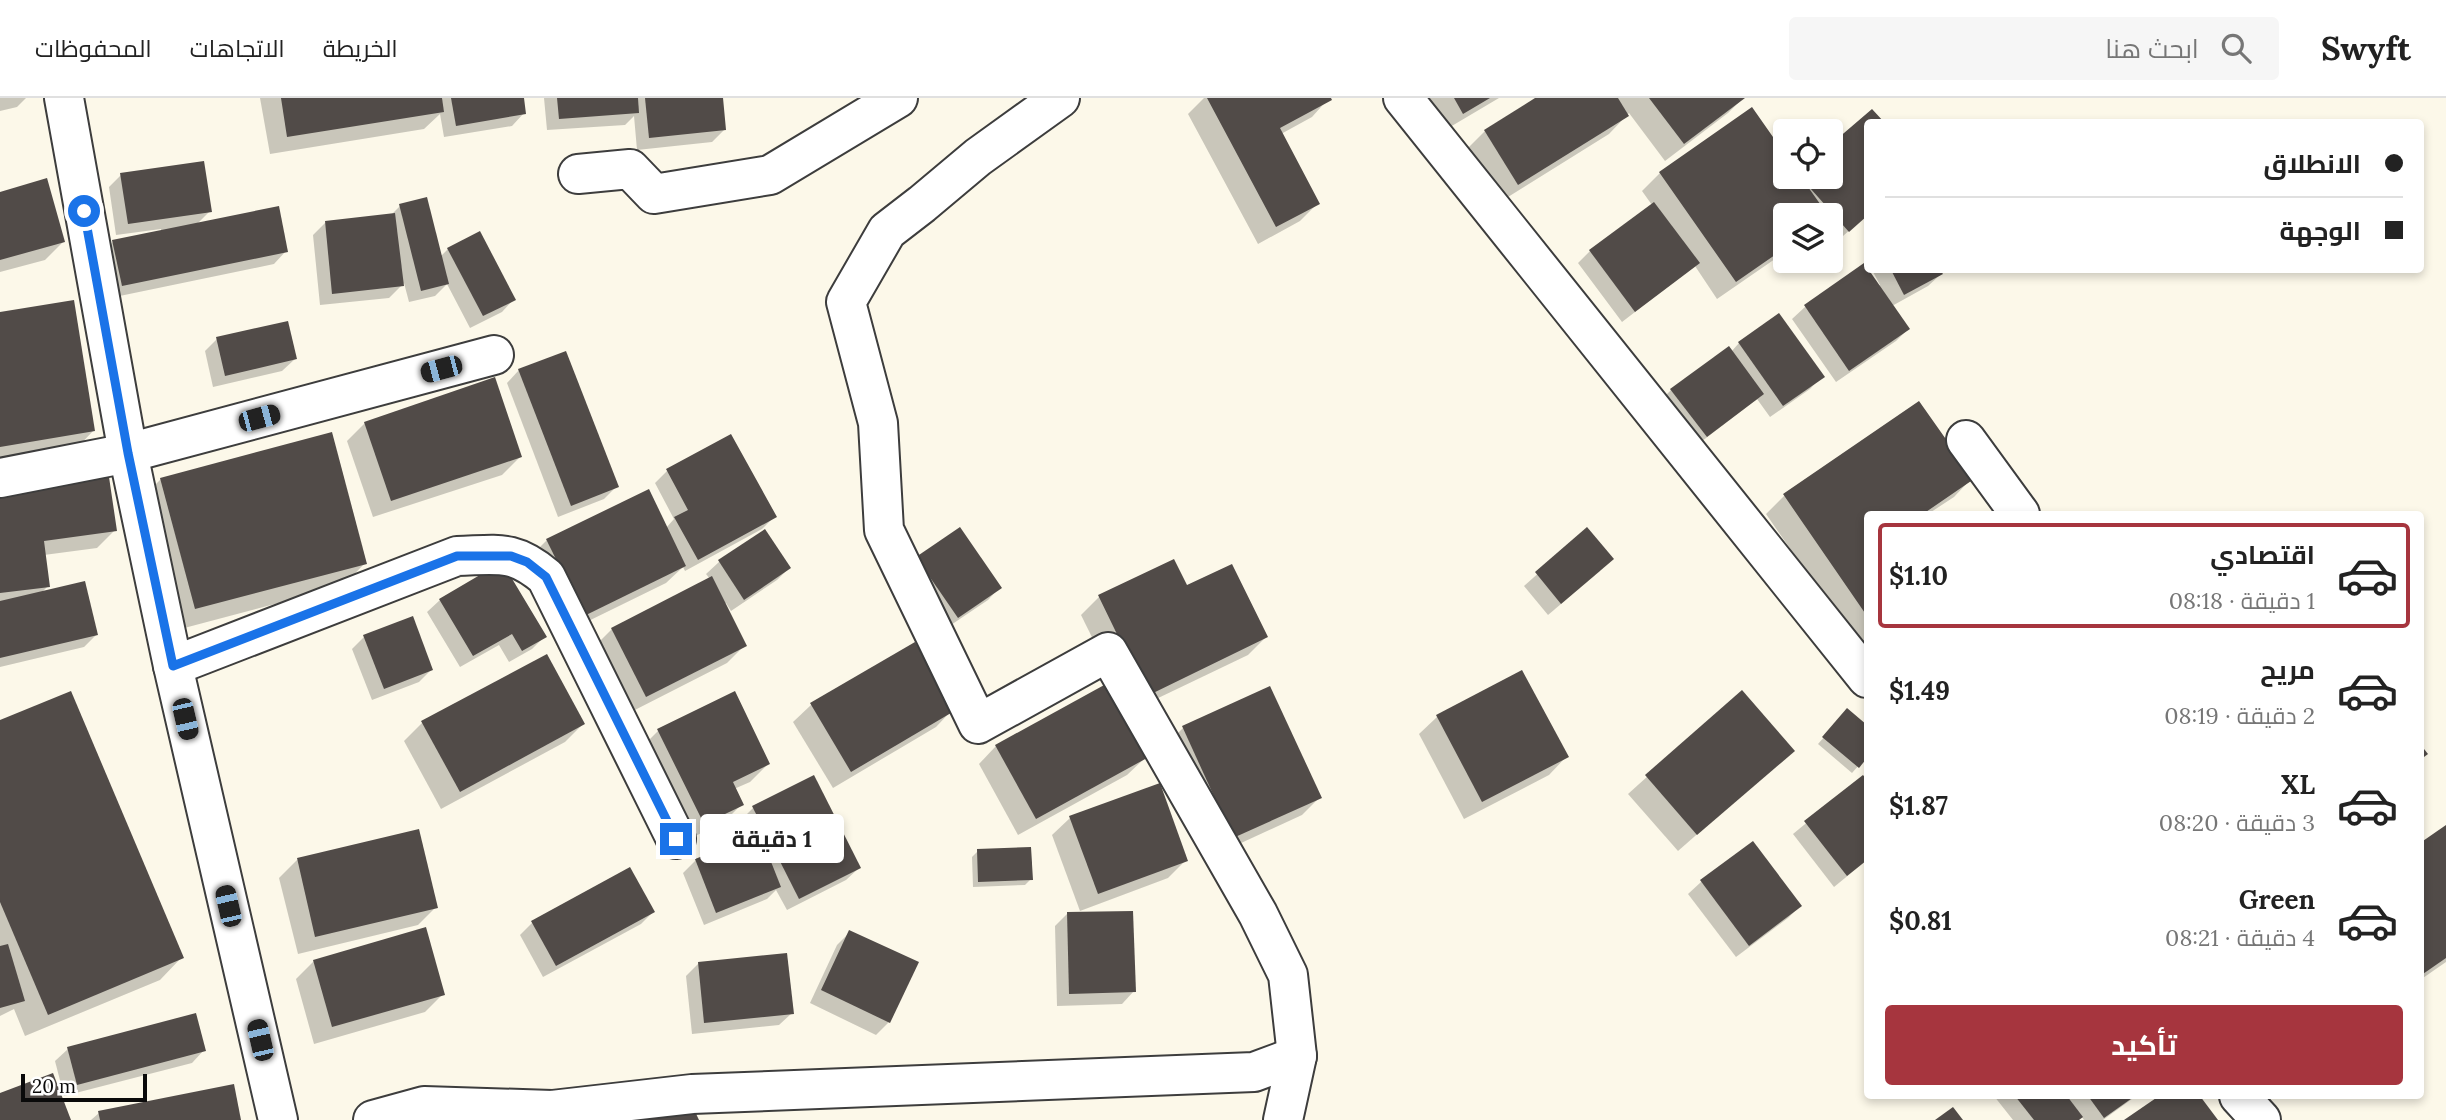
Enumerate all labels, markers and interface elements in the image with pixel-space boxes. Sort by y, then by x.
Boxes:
search box [1789,17,2279,80]
text: Swyft [2321,27,2411,69]
icon: search [2217,29,2255,67]
text: ابحث هنا [2105,32,2199,65]
text: المحفوظات [35,33,152,64]
text: الاتجاهات [190,33,285,64]
text: الخريطة [323,33,398,64]
map controls [1773,119,1843,273]
button: locate [1773,119,1843,189]
text: الانطلاق [2263,147,2361,180]
route start [68,195,100,227]
button: layers [1773,203,1843,273]
text: الوجهة [2280,214,2361,247]
car [418,353,465,385]
car [236,402,283,434]
text: اقتصادي [2210,538,2315,571]
icon: car [2336,544,2399,607]
text: $1.10 [1889,559,1948,592]
text: 1 دقيقة · 08:18 [2169,586,2315,615]
text: مريح [2260,653,2315,686]
icon: car [2336,659,2399,722]
text: $1.49 [1889,674,1950,707]
car [171,696,200,742]
text: 2 دقيقة · 08:19 [2164,701,2315,730]
text: XL [2281,768,2315,801]
icon: car [2336,774,2399,837]
text: $1.87 [1889,789,1948,822]
text: 3 دقيقة · 08:20 [2159,808,2315,837]
callout: 1 دقيقة [700,814,844,864]
route end [660,823,692,855]
text: 1 دقيقة [732,824,812,853]
car [214,883,243,929]
text: Green [2239,883,2315,916]
icon: car [2336,889,2399,952]
text: $0.81 [1889,904,1952,937]
text: 4 دقيقة · 08:21 [2165,923,2315,952]
button: تأكيد [1885,1005,2403,1085]
car [246,1017,275,1063]
scale bar [21,1071,147,1103]
text: 20 m [32,1074,76,1098]

